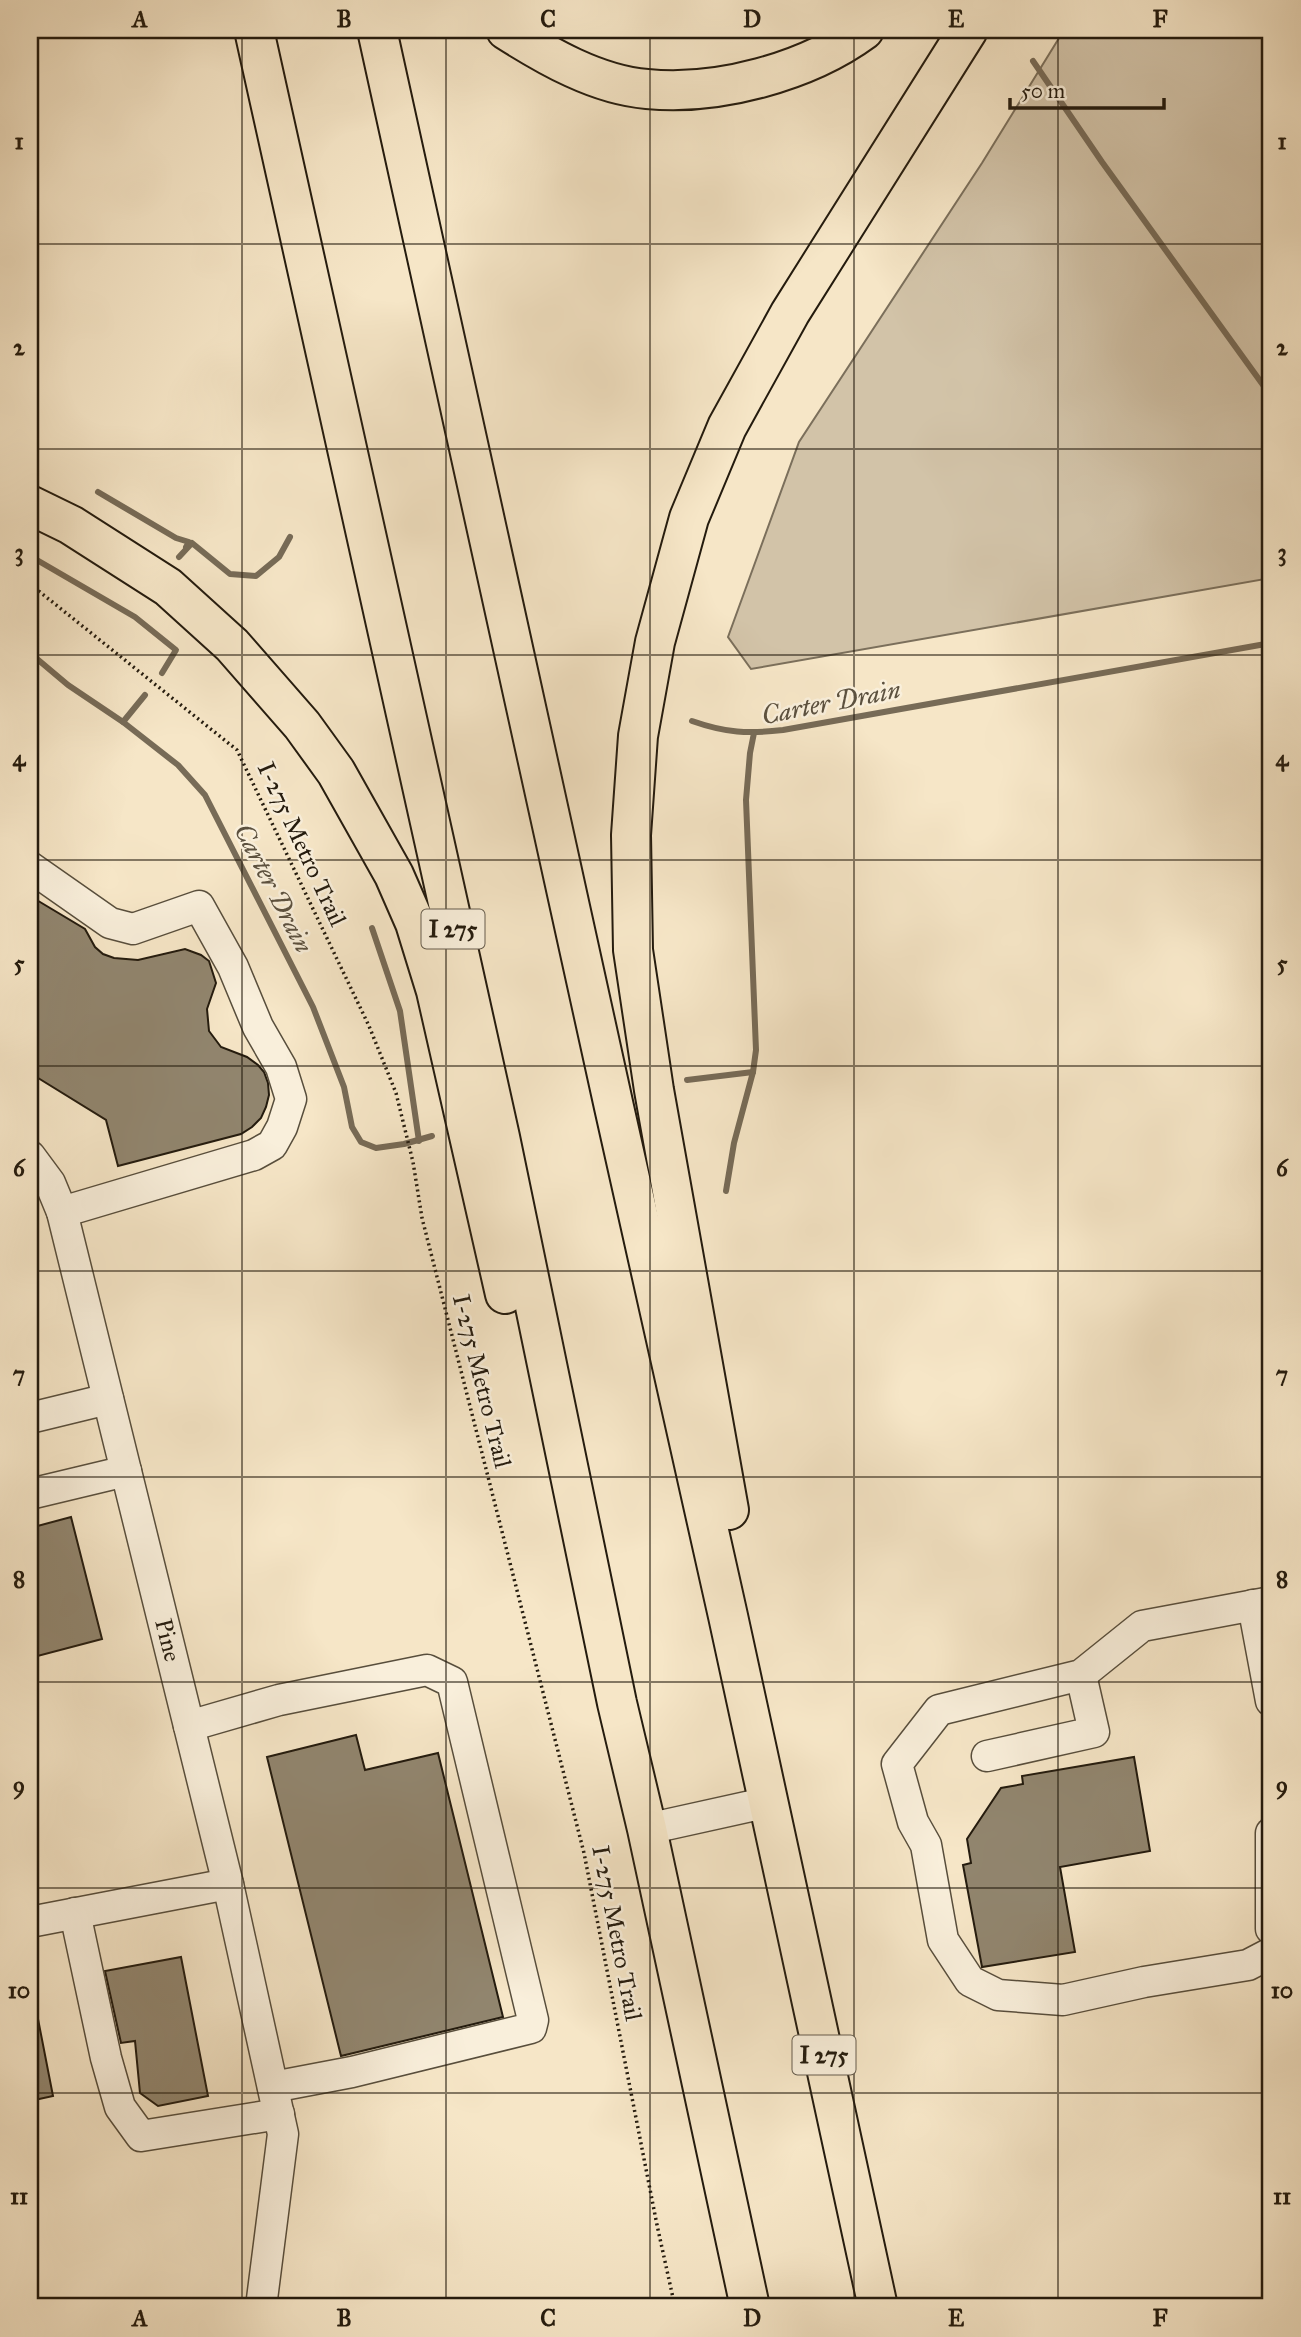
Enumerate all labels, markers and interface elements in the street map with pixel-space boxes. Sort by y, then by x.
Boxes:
text: A [130,5,148,33]
text: B [336,5,352,33]
text: C [540,5,556,33]
text: D [743,5,761,33]
text: E [948,5,965,33]
text: F [1152,5,1168,33]
scale bar [1010,66,1164,110]
text: 50 m [1021,78,1066,104]
text: 1 [14,127,24,155]
text: 1 [1277,127,1287,155]
text: 2 [13,333,25,361]
text: 2 [1276,333,1288,361]
text: 3 [14,538,24,567]
text: 3 [1277,538,1287,567]
water label: Carter Drain [759,673,904,731]
text: 4 [13,744,27,772]
text: 4 [1276,744,1290,772]
street label: I-275 Metro Trail [251,757,353,931]
water label: Carter Drain [228,818,320,958]
road number: I 275 [421,910,484,948]
text: 5 [14,949,25,977]
text: 5 [1277,949,1288,977]
text: 6 [13,1154,26,1182]
text: 6 [1276,1154,1289,1182]
street label: I-275 Metro Trail [446,1291,518,1471]
text: 7 [13,1360,25,1388]
text: 7 [1276,1360,1288,1388]
text: 8 [13,1565,25,1593]
text: 8 [1276,1565,1288,1593]
street label: Pine [148,1615,188,1665]
text: 9 [13,1771,25,1800]
text: 9 [1276,1771,1288,1800]
street label: I-275 Metro Trail [585,1843,649,2024]
text: 10 [8,1976,30,2004]
text: 10 [1271,1976,1293,2004]
road number: I 275 [792,2036,856,2074]
text: 11 [10,2182,28,2210]
text: 11 [1273,2182,1291,2210]
text: A [130,2304,148,2332]
text: B [336,2304,352,2332]
text: C [540,2304,556,2332]
text: D [743,2304,761,2332]
text: E [948,2304,965,2332]
text: F [1152,2304,1168,2332]

